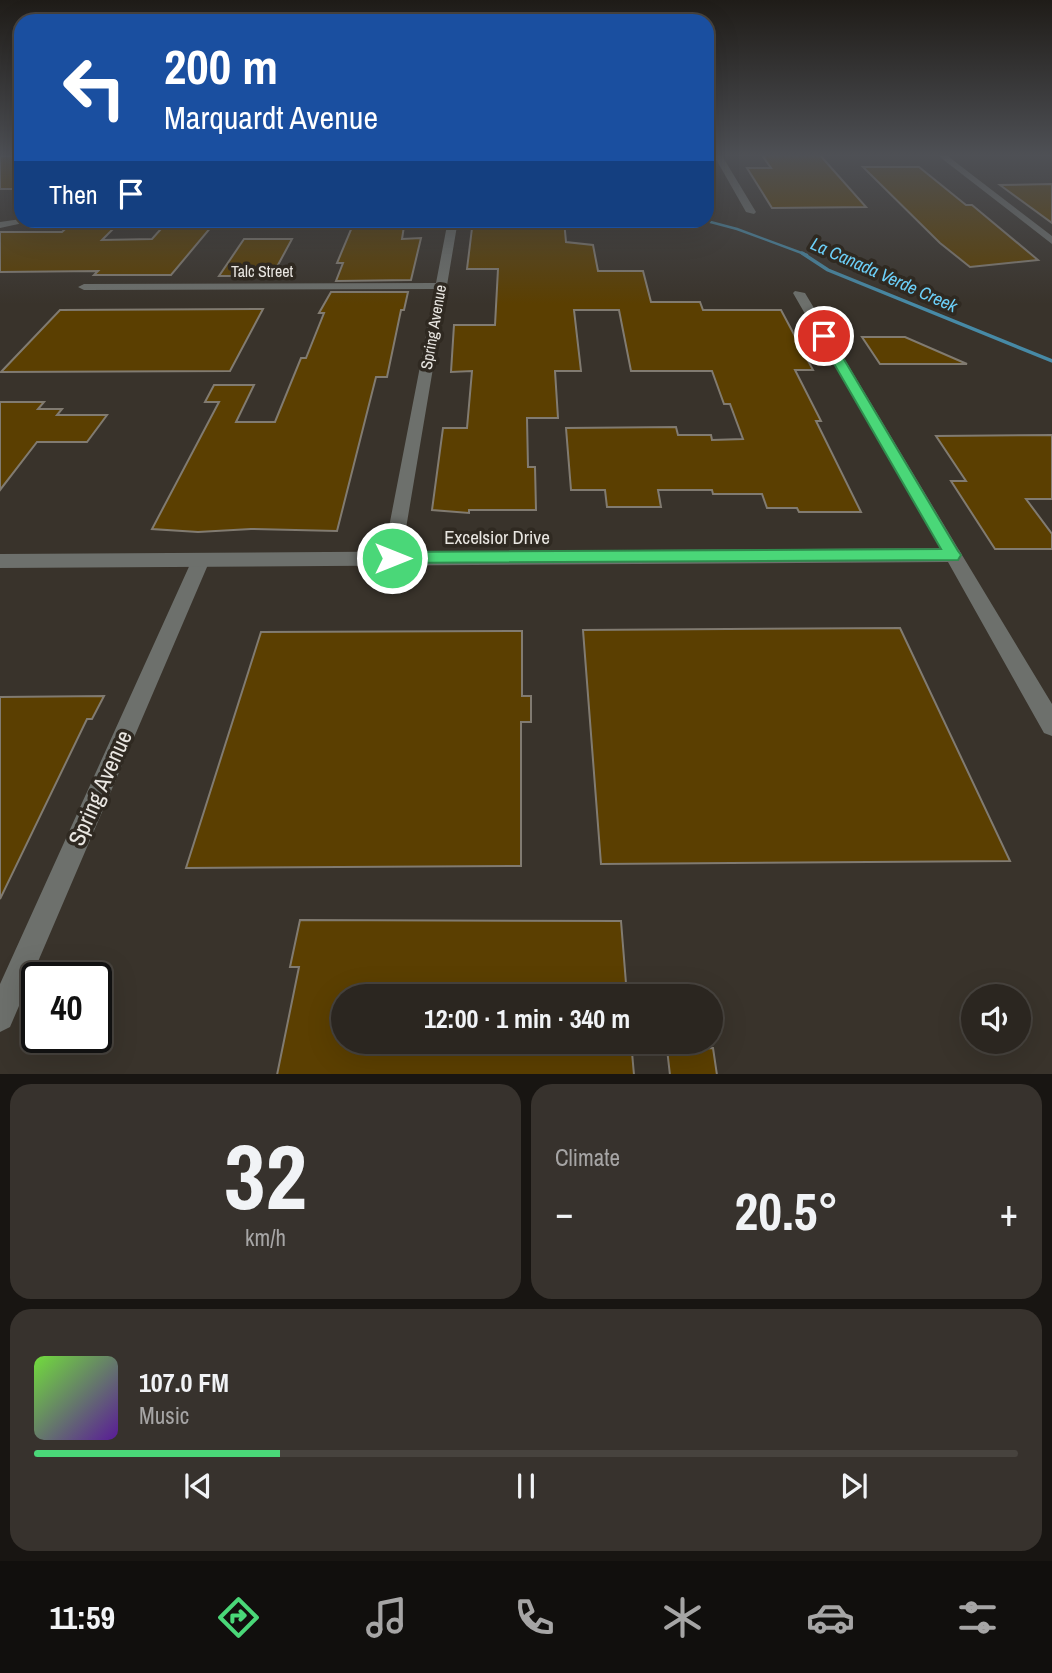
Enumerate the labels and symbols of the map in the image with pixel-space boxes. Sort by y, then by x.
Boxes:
water label: La Canada Verde Creek [807,231,962,318]
street label: Talc Street [231,260,293,282]
street label: Spring Avenue [415,283,451,371]
pin [794,306,854,366]
position arrow [355,521,429,595]
street label: Excelsior Drive [444,524,550,550]
street label: Spring Avenue [60,725,139,850]
speed limit sign: 40 [21,962,112,1053]

